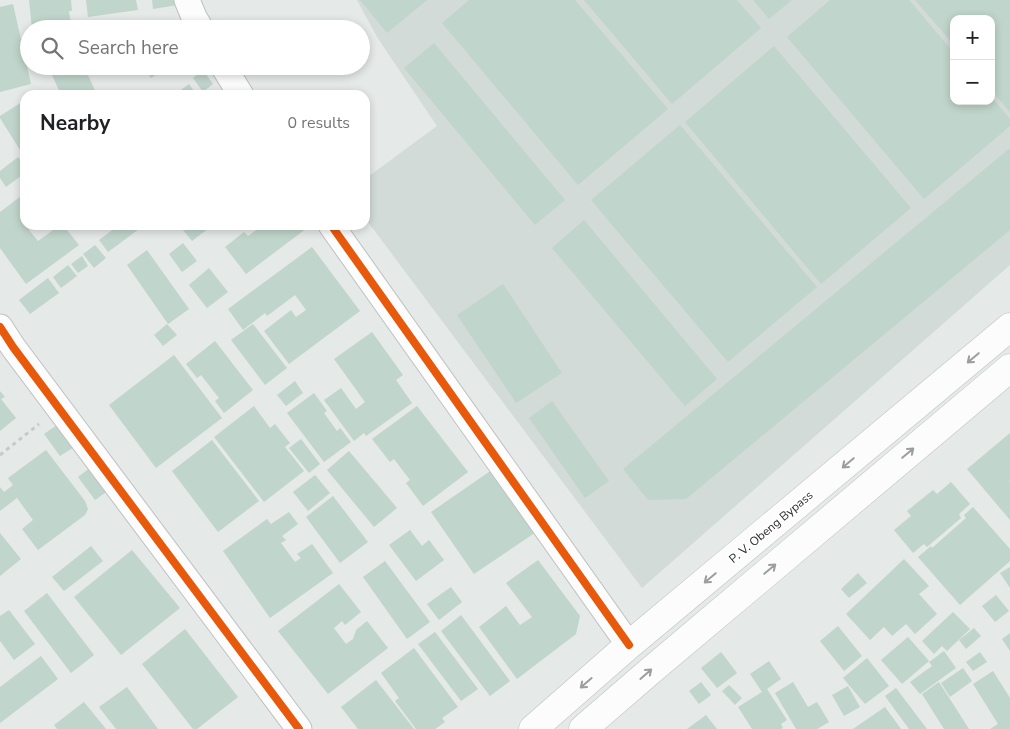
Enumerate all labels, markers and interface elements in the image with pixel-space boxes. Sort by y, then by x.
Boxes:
map controls [950,15,995,105]
button: + [950,15,995,60]
search box [20,20,370,75]
icon: search [38,34,66,62]
text: Search here [78,35,179,61]
button: − [950,60,995,105]
text: Nearby [40,109,110,137]
text: 0 results [288,112,350,134]
one-way arrow [966,353,979,364]
one-way arrow [902,448,915,459]
one-way arrow [842,457,855,468]
street label: P. V. Obeng Bypass [726,487,817,567]
one-way arrow [764,563,777,575]
one-way arrow [704,572,717,583]
one-way arrow [639,668,652,679]
one-way arrow [580,677,593,688]

